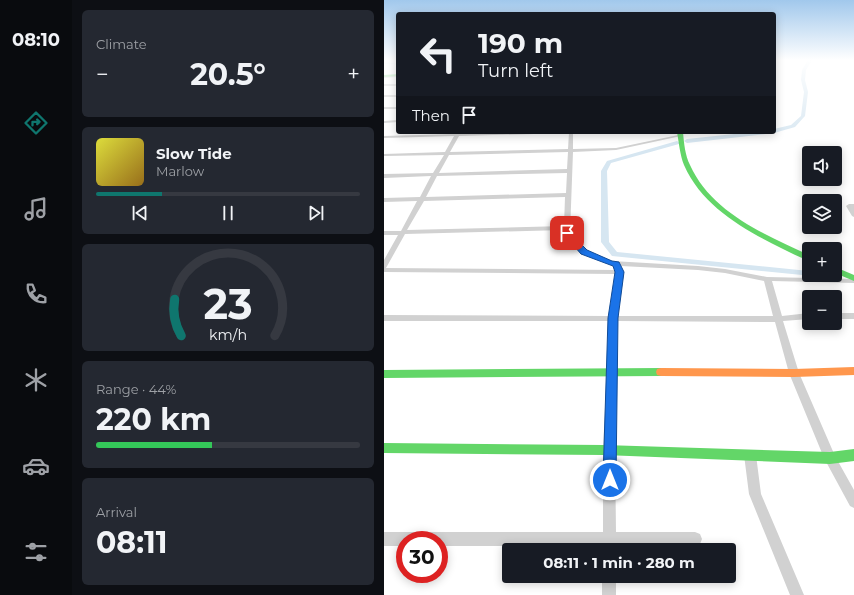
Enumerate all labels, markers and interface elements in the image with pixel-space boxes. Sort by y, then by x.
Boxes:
text: 190 m [478,26,563,60]
icon: left [412,28,464,80]
text: 08:10 [12,29,60,51]
text: Climate [96,36,147,52]
text: 20.5° [190,56,266,93]
text: Turn left [478,60,553,82]
text: − [96,61,109,88]
text: + [347,61,360,88]
icon: arrive [458,104,480,126]
text: Then [412,106,450,125]
icon: directions [22,109,50,137]
text: Slow Tide [156,144,232,163]
map controls [802,146,842,330]
button: sound [802,146,842,186]
text: Marlow [156,163,204,179]
button: layers [802,194,842,234]
icon: music [22,195,50,223]
icon: previous [129,202,151,224]
icon: pause [217,202,239,224]
icon: next [305,202,327,224]
pin [550,216,584,250]
icon: arrive [556,222,578,244]
button: + [802,242,842,282]
text: 23 [203,278,253,328]
icon: phone [22,280,50,308]
button: − [802,290,842,330]
text: km/h [209,325,247,343]
icon: climate [22,366,50,394]
text: Range · 44% [96,381,176,397]
text: 220 km [96,401,211,438]
icon: car [22,452,50,480]
position arrow [589,459,631,501]
text: Arrival [96,504,137,520]
text: 08:11 [96,524,168,561]
speed limit sign: 30 [396,531,448,583]
icon: filters [22,538,50,566]
text: 08:11 · 1 min · 280 m [543,553,695,572]

